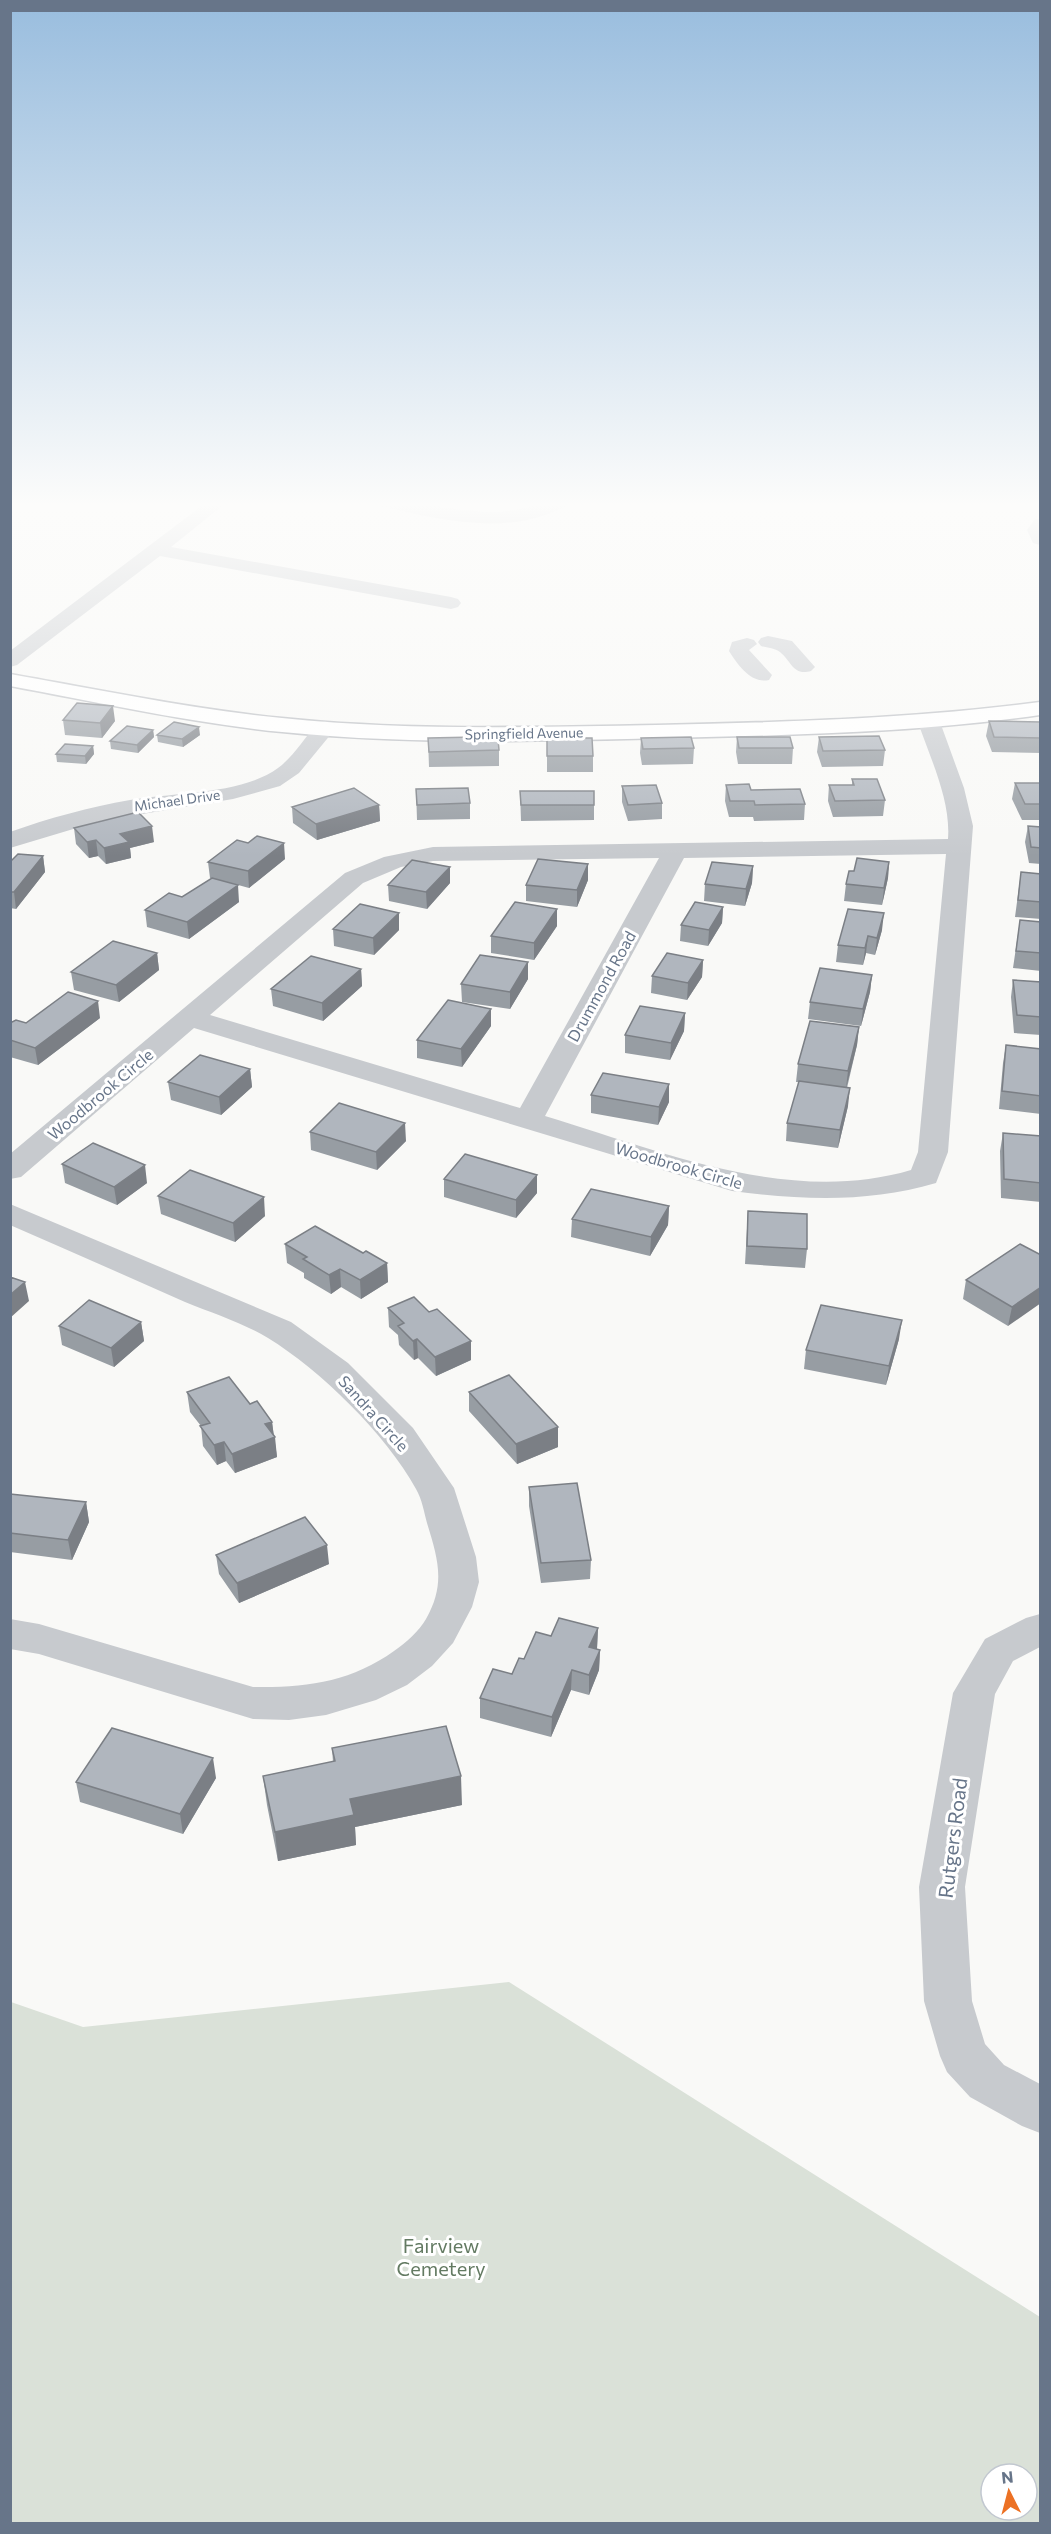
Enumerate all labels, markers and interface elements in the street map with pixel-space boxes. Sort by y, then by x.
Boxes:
street label: Springfield Avenue [464,723,584,743]
street label: Michael Drive [133,786,221,814]
street label: Drummond Road [563,927,639,1045]
street label: Woodbrook Circle [43,1044,157,1144]
street label: Woodbrook Circle [613,1138,745,1192]
street label: Sandra Circle [335,1371,413,1455]
street label: Rutgers Road [933,1776,971,1900]
park label: Fairview Cemetery [396,2233,486,2280]
north arrow [979,2462,1039,2522]
text: N [1000,2467,1014,2487]

